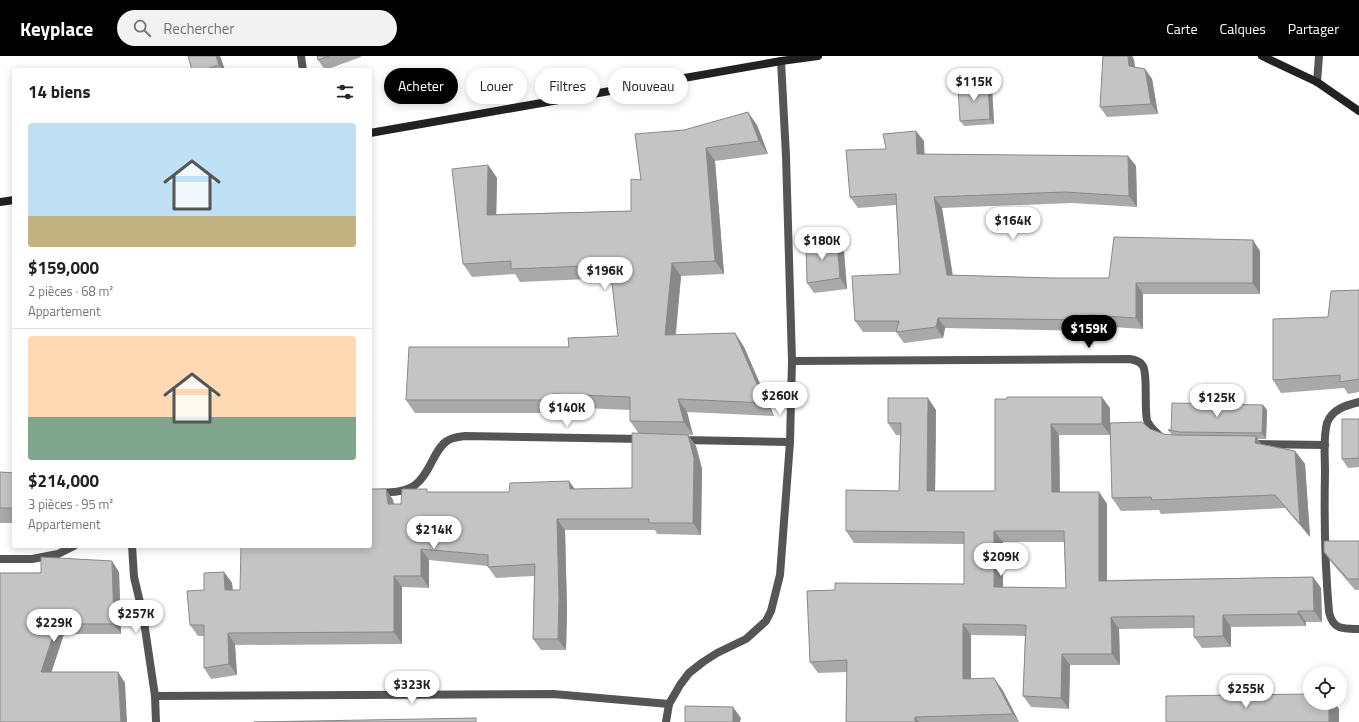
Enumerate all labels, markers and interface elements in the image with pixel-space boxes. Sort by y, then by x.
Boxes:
search box [117,10,397,46]
text: Keyplace [20,14,93,43]
icon: search [131,17,153,39]
text: Rechercher [163,17,235,40]
text: Carte [1166,18,1198,39]
text: Calques [1220,18,1266,39]
text: Partager [1288,18,1339,39]
chip: Acheter [384,68,458,104]
chip: Louer [466,68,527,104]
chip: Filtres [535,68,600,104]
chip: Nouveau [608,68,688,104]
pin: $115K [946,68,1002,102]
text: $115K [956,71,992,91]
text: 14 biens [28,79,91,105]
icon: filters [334,81,356,103]
icon: home [156,149,228,221]
pin: $164K [985,207,1041,241]
text: $164K [995,210,1031,230]
pin: $180K [794,227,850,261]
text: $180K [804,230,840,250]
text: $159,000 [28,255,99,281]
pin: $196K [577,257,633,291]
text: $196K [587,260,623,280]
text: 2 pièces · 68 m² [28,281,113,301]
text: Appartement [28,301,101,321]
pin: $159K [1061,315,1117,349]
text: $159K [1071,318,1107,338]
icon: home [156,362,228,434]
pin: $260K [752,382,808,416]
pin: $125K [1189,384,1245,418]
text: $260K [762,385,798,405]
text: $125K [1199,387,1235,407]
pin: $140K [539,394,595,428]
text: $140K [549,397,585,417]
text: $214,000 [28,468,99,494]
text: 3 pièces · 95 m² [28,494,113,514]
text: Appartement [28,514,101,534]
pin: $214K [406,516,462,550]
text: $214K [416,519,452,539]
pin: $209K [973,543,1029,577]
text: $209K [983,546,1019,566]
pin: $257K [108,600,164,634]
text: $257K [118,603,154,623]
pin: $229K [26,609,82,643]
text: $229K [36,612,72,632]
map controls [1303,666,1347,710]
button: locate [1303,666,1347,710]
pin: $323K [384,671,440,705]
text: $323K [394,674,430,694]
pin: $255K [1218,675,1274,709]
text: $255K [1228,678,1264,698]

